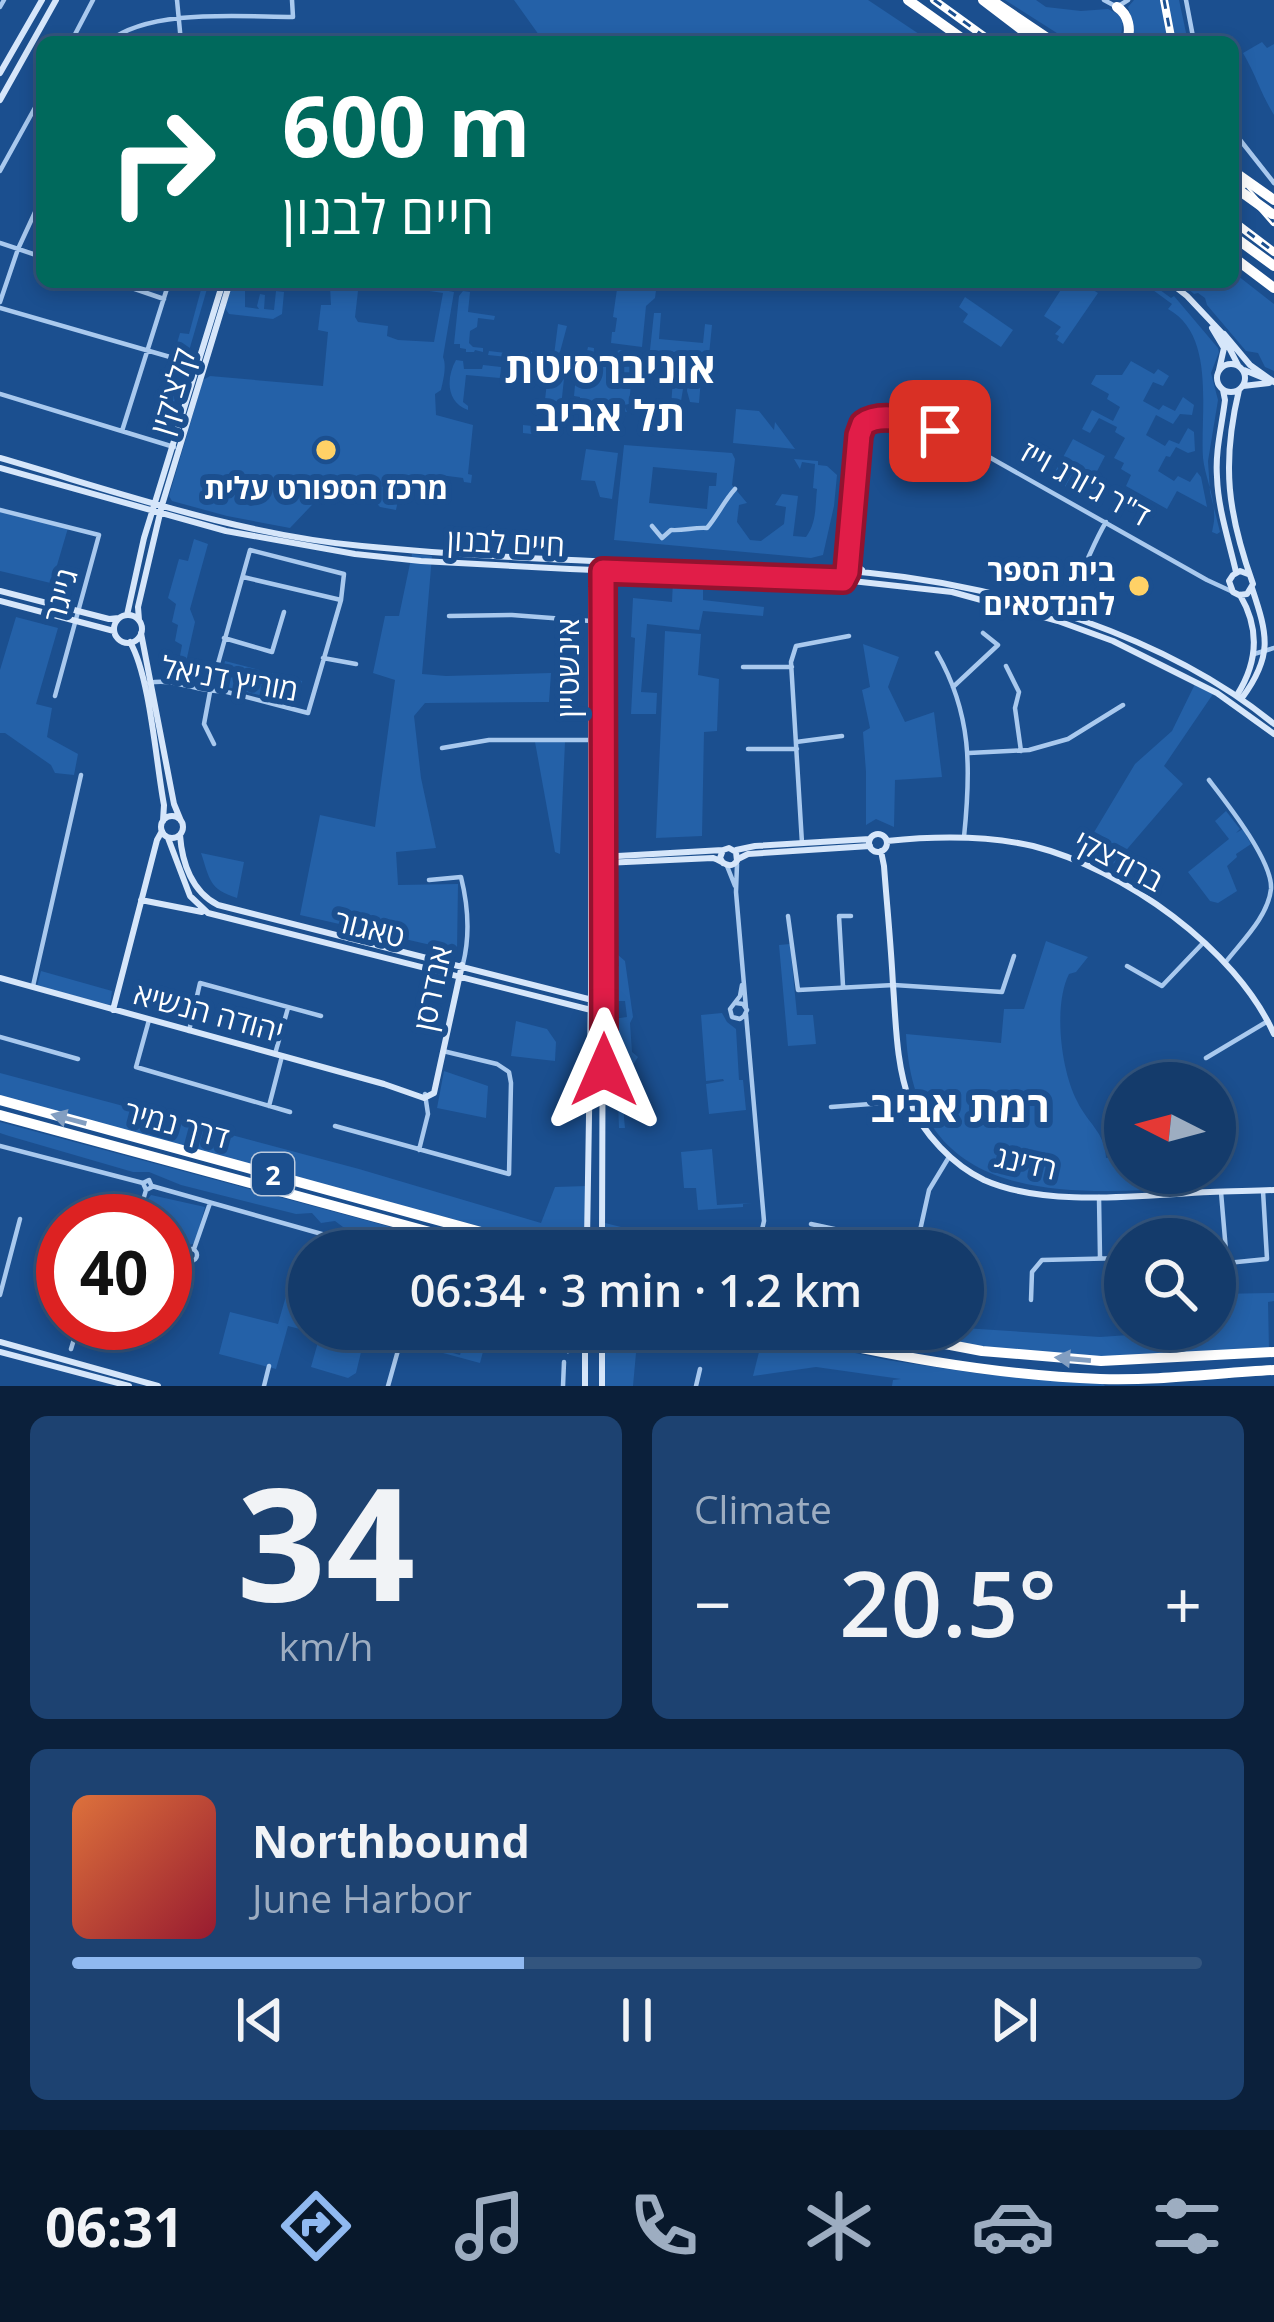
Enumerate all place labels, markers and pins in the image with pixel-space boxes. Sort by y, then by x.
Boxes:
pin [889,380,991,482]
marker: מרכז הספורט עלית [313,437,339,463]
place label: מרכז הספורט עלית [204,467,448,508]
place label: בית הספר להנדסאים [983,549,1115,624]
marker: בית הספר להנדסאים [1126,573,1152,599]

